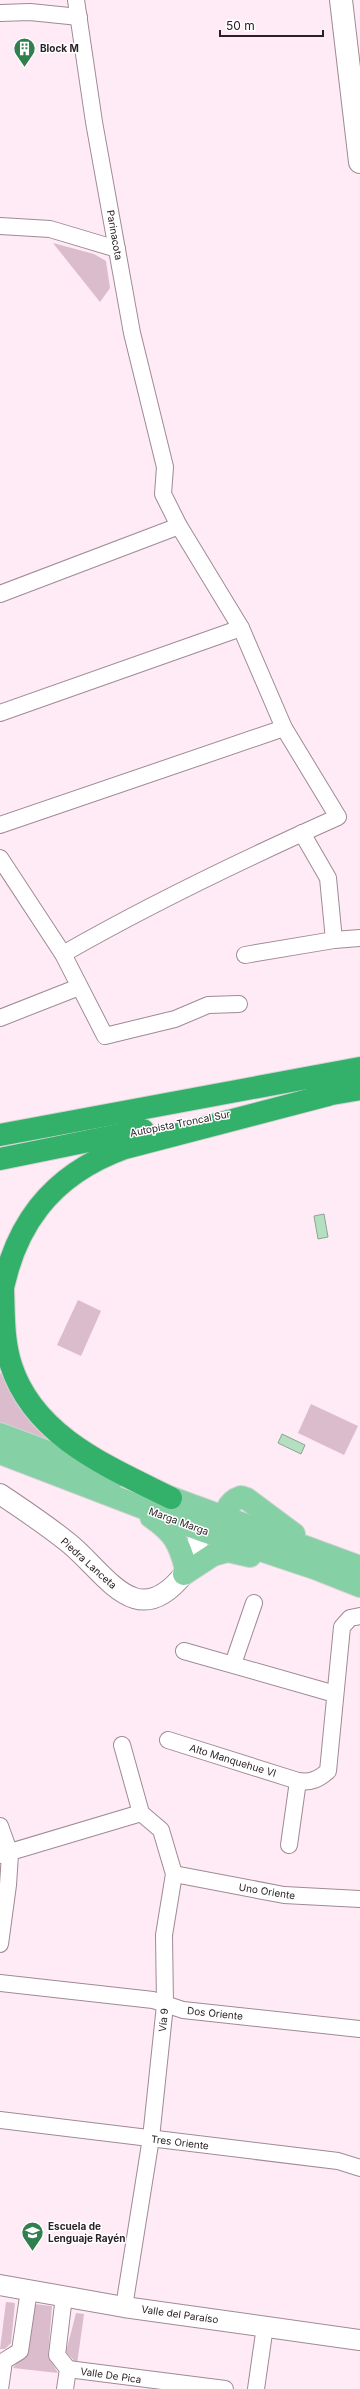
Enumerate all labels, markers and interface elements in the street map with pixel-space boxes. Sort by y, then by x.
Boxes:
scale bar [220,12,323,38]
text: 50 m [226,18,255,33]
building icon: Block M [11,35,37,68]
place label: Block M [40,42,79,54]
street label: Parinacota [105,209,125,261]
street label: Autopista Troncal Sur [129,1107,231,1139]
street label: Marga Marga [147,1505,211,1537]
street label: Piedra Lanceta [59,1535,119,1591]
street label: Alto Manquehue VI [188,1741,278,1779]
street label: Uno Oriente [238,1881,296,1901]
street label: Dos Oriente [187,2004,244,2022]
street label: Vía 9 [156,2007,170,2033]
street label: Tres Oriente [150,2133,210,2152]
school or university icon: Escuela de Lenguaje Rayén [20,2219,46,2252]
place label: Escuela de Lenguaje Rayén [48,2220,125,2245]
street label: Valle del Paraíso [141,2303,219,2325]
street label: Valle De Pica [80,2365,142,2385]

